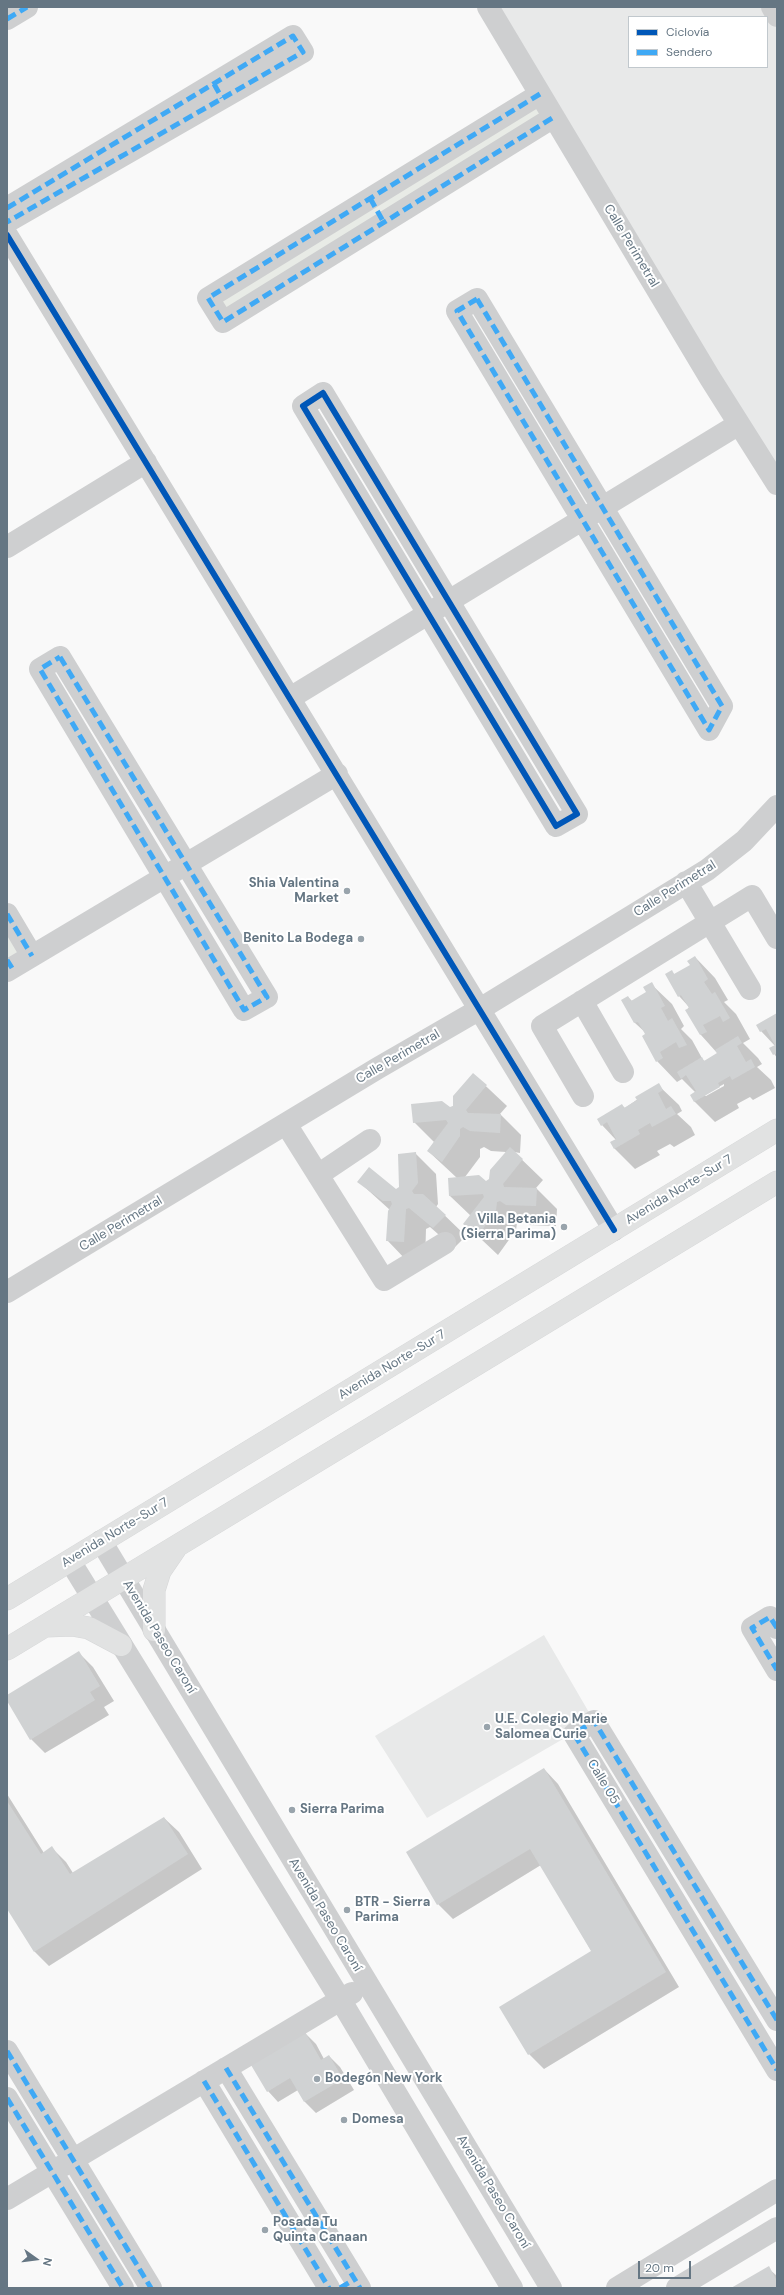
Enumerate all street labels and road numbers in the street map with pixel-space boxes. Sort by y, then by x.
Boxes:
street label: Calle Perimetral [600,202,662,290]
street label: Calle Perimetral [631,857,719,921]
street label: Calle Perimetral [353,1027,443,1087]
street label: Avenida Norte-Sur 7 [623,1152,735,1228]
street label: Calle Perimetral [77,1193,165,1255]
street label: Avenida Norte-Sur 7 [336,1327,448,1403]
street label: Avenida Norte-Sur 7 [59,1495,171,1571]
street label: Avenida Paseo Caroní [119,1577,199,1697]
street label: Calle 05 [583,1757,623,1807]
street label: Avenida Paseo Caroní [285,1855,365,1975]
street label: Avenida Paseo Caroní [453,2132,533,2252]

